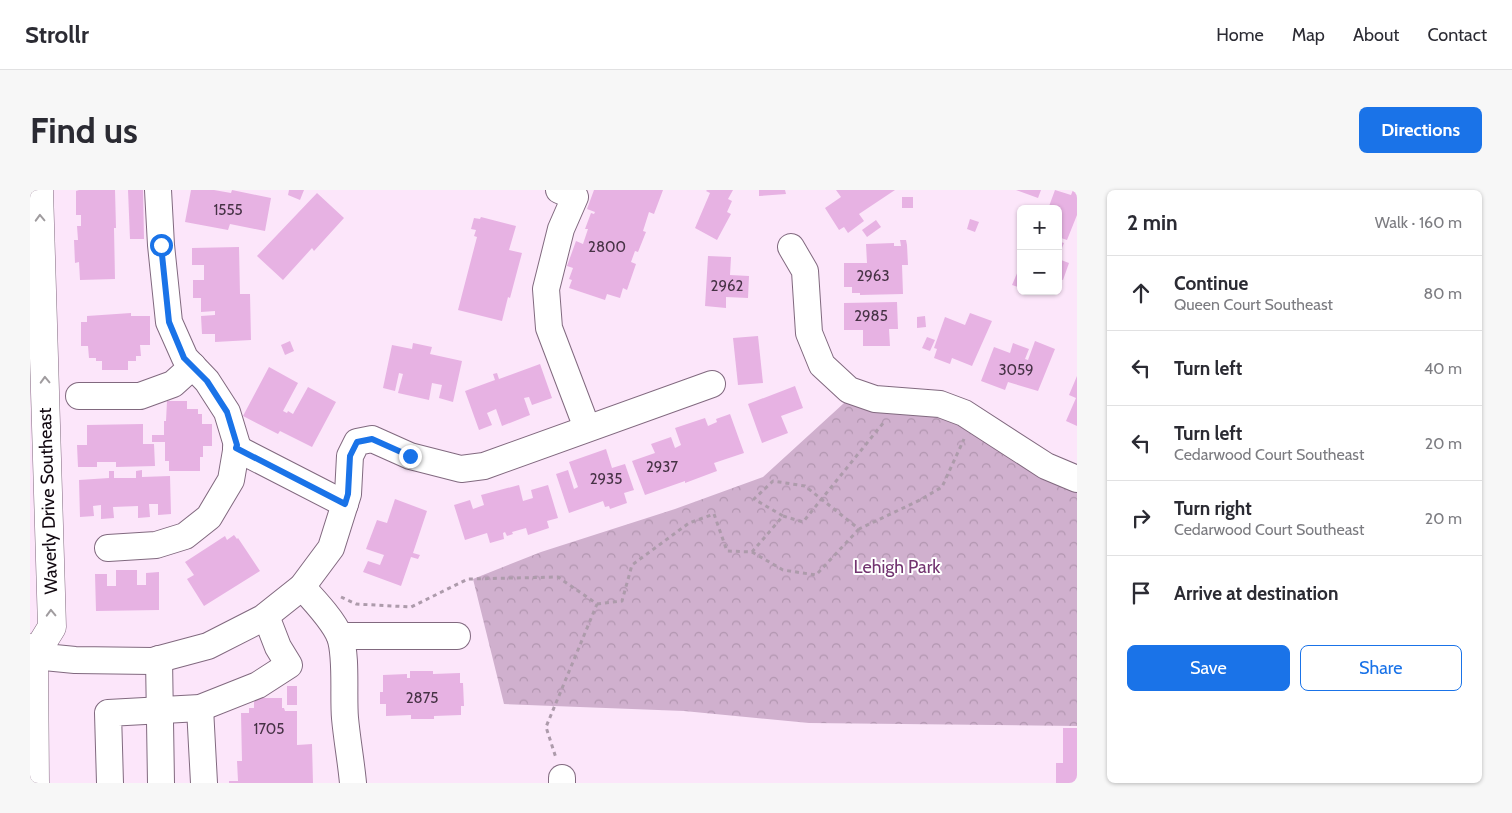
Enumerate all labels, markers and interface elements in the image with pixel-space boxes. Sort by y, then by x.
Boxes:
text: Strollr [25,20,89,49]
text: Home [1216,24,1264,46]
text: Map [1292,24,1325,46]
text: About [1353,24,1399,46]
text: Contact [1427,24,1487,46]
button: Directions [1359,107,1482,153]
text: Find us [30,109,138,152]
house number: 1555 [213,201,243,219]
map controls [1017,205,1062,295]
button: + [1017,205,1062,250]
text: 2 min [1127,210,1178,235]
text: Walk · 160 m [1375,213,1462,232]
one-way arrow [35,214,45,222]
route start [150,234,173,257]
house number: 2800 [588,238,626,256]
button: − [1017,250,1062,295]
house number: 2963 [856,267,890,285]
text: Continue [1174,272,1248,295]
house number: 2962 [711,277,744,295]
icon: ahead [1127,279,1155,307]
text: 80 m [1424,284,1462,303]
text: Queen Court Southeast [1174,295,1333,314]
house number: 2985 [854,307,888,325]
icon: left [1127,354,1155,382]
text: Turn left [1174,357,1242,380]
text: 40 m [1424,359,1462,378]
house number: 3059 [998,361,1034,379]
one-way arrow [39,376,50,384]
street label: Waverly Drive Southeast [34,407,62,595]
text: Turn left [1174,422,1242,445]
icon: left [1127,429,1155,457]
text: 20 m [1425,434,1462,453]
route end [399,445,422,468]
text: Cedarwood Court Southeast [1174,445,1364,464]
house number: 2937 [646,458,678,476]
house number: 2935 [590,470,622,488]
text: Turn right [1174,497,1252,520]
icon: right [1127,504,1155,532]
text: 20 m [1425,509,1462,528]
text: Cedarwood Court Southeast [1174,520,1364,539]
park label: Lehigh Park [854,556,941,578]
icon: arrive [1127,579,1155,607]
text: Arrive at destination [1174,582,1338,605]
one-way arrow [46,608,57,616]
button: Save [1127,645,1290,691]
button: Share [1300,645,1462,691]
house number: 2875 [406,689,438,707]
house number: 1705 [254,720,284,738]

